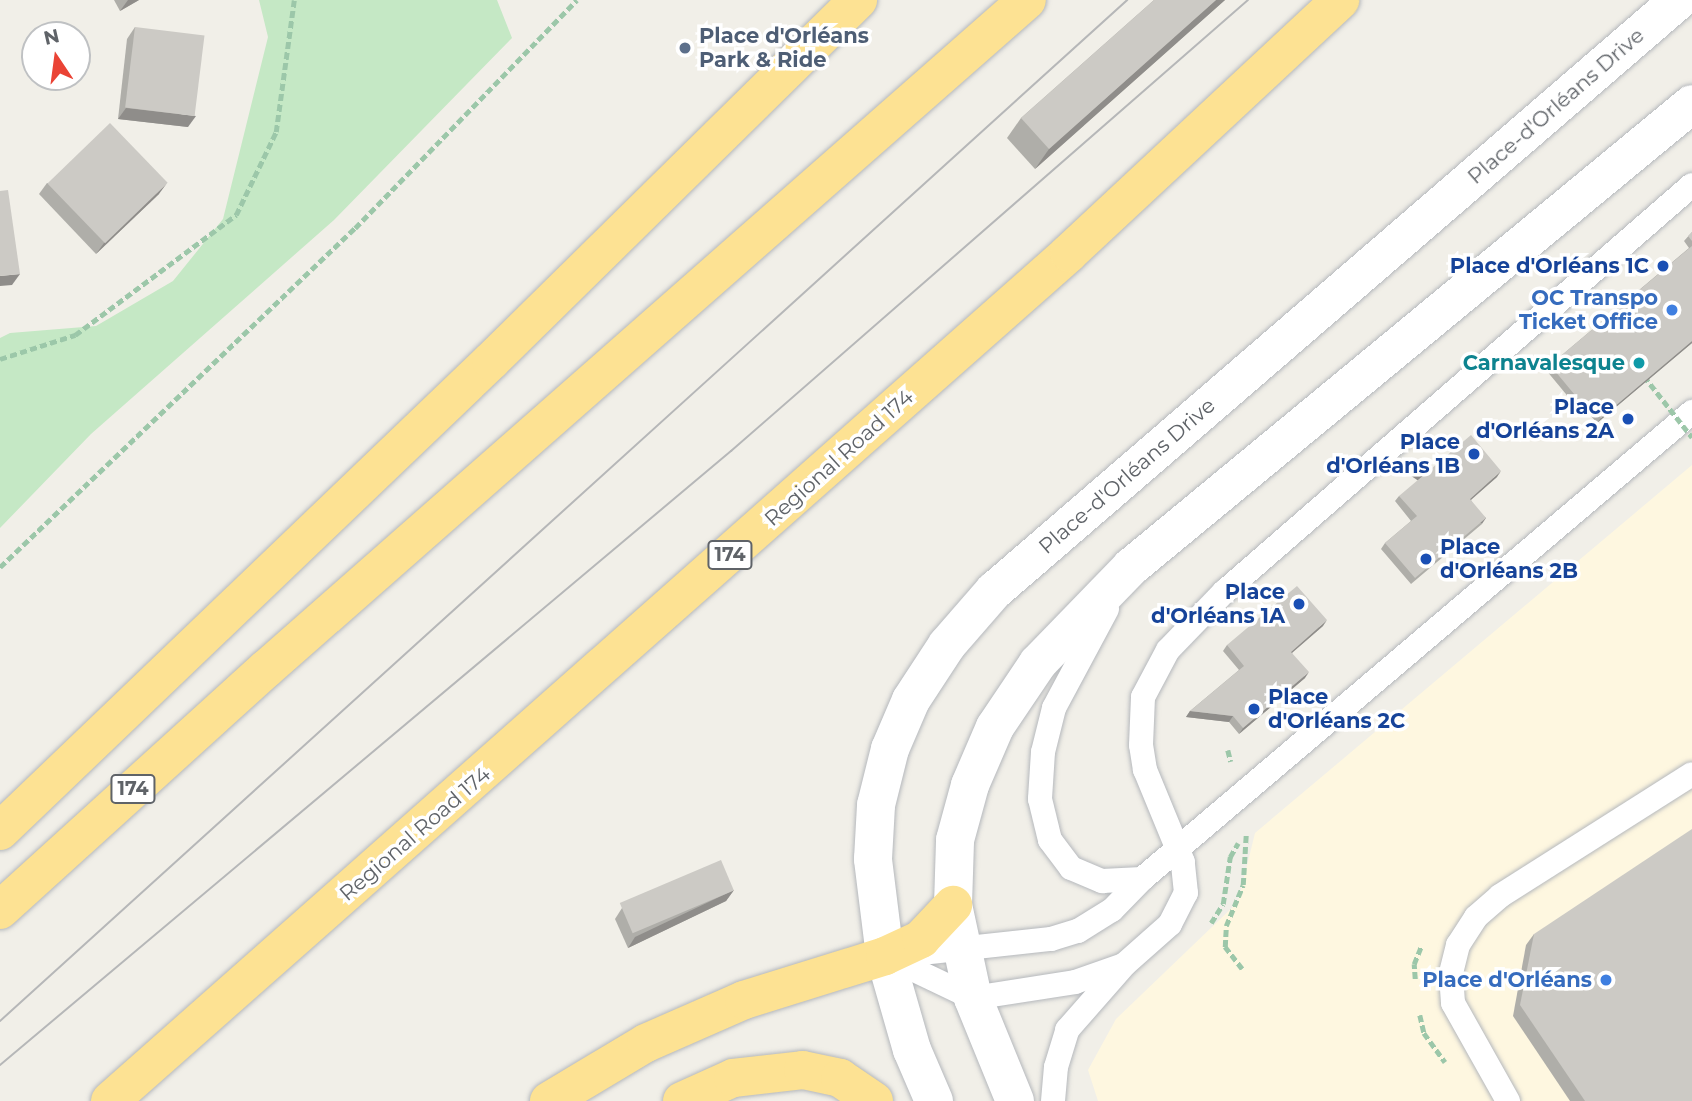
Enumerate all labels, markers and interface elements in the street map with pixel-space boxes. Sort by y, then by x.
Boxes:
north arrow [21,21,91,91]
place label: Place d'Orléans Park & Ride [699,23,869,73]
street label: Place-d'Orléans Drive [1463,23,1649,189]
text: N [42,24,62,50]
marker: Place d'Orléans Park & Ride [677,40,693,56]
place label: Place d'Orléans 1C [1450,253,1649,279]
marker: Place d'Orléans 1C [1655,258,1671,274]
place label: OC Transpo Ticket Office [1519,285,1658,335]
marker: OC Transpo Ticket Office [1664,302,1680,318]
place label: Carnavalesque [1463,350,1625,376]
marker: Carnavalesque [1631,355,1647,371]
street label: Regional Road 174 [759,385,919,531]
street label: Place-d'Orléans Drive [1034,393,1220,559]
place label: Place d'Orléans 2A [1476,394,1614,444]
marker: Place d'Orléans 2A [1620,411,1636,427]
place label: Place d'Orléans 1B [1326,429,1460,479]
marker: Place d'Orléans 1B [1466,446,1482,462]
place label: Place d'Orléans 2B [1440,534,1578,584]
road number: 174 [707,540,753,570]
marker: Place d'Orléans 2B [1418,551,1434,567]
place label: Place d'Orléans 1A [1151,579,1285,629]
marker: Place d'Orléans 1A [1291,596,1307,612]
place label: Place d'Orléans 2C [1268,684,1405,734]
marker: Place d'Orléans 2C [1246,701,1262,717]
street label: Regional Road 174 [334,762,496,906]
road number: 174 [110,774,156,804]
place label: Place d'Orléans [1422,967,1592,993]
marker: Place d'Orléans [1598,972,1614,988]

